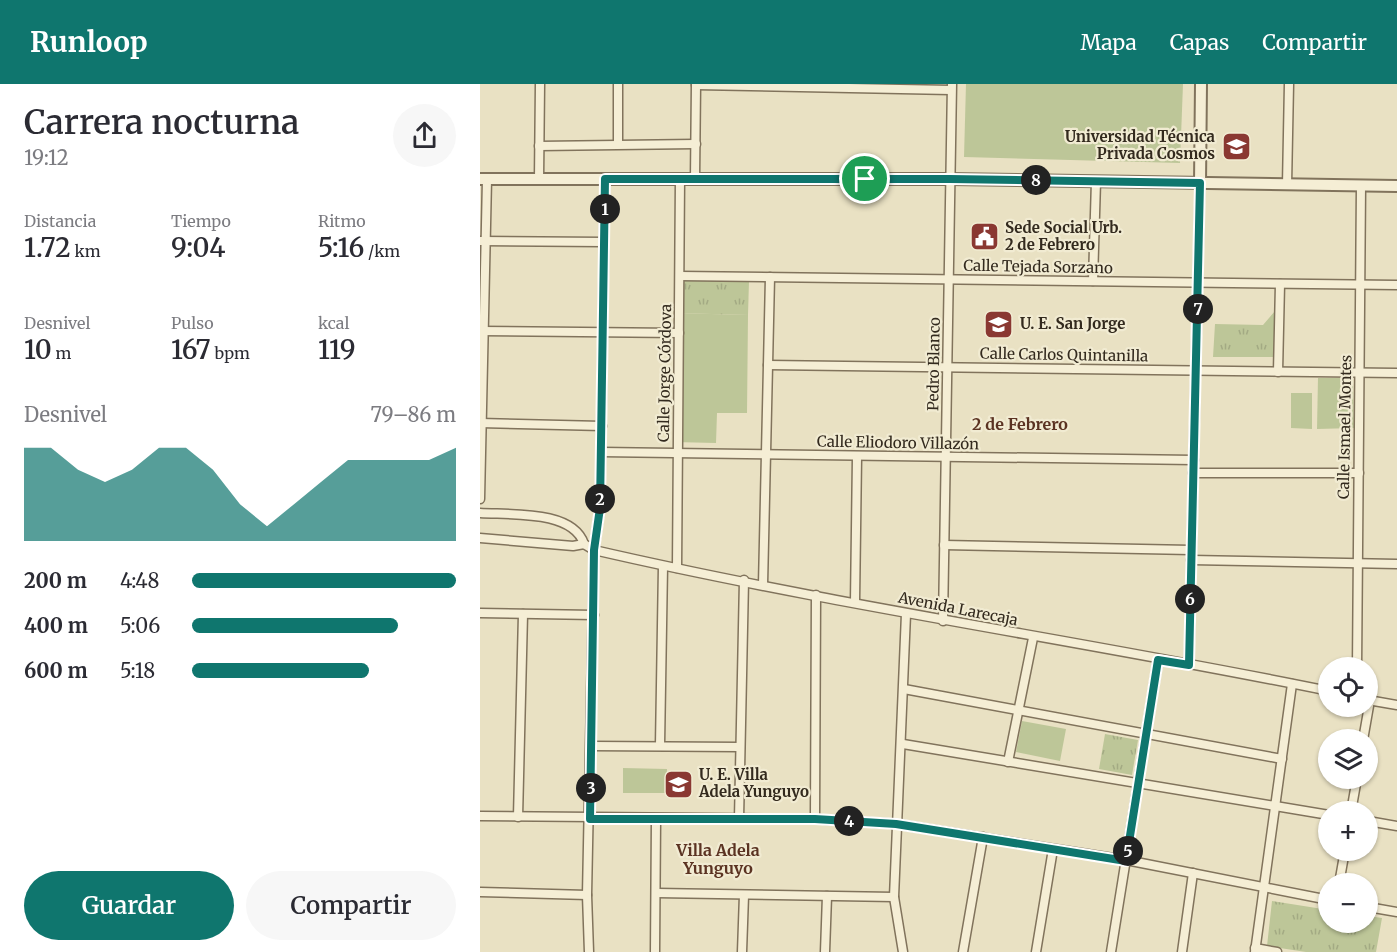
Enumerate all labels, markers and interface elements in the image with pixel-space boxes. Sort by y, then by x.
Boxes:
text: Runloop [30,24,148,60]
text: Mapa [1080,29,1137,56]
text: Capas [1170,29,1229,56]
text: Compartir [1262,29,1367,56]
text: Carrera nocturna [24,102,299,143]
button: share [393,104,456,167]
place label: Universidad Técnica Privada Cosmos [1065,127,1216,163]
school or university icon: Universidad Técnica Privada Cosmos [1220,130,1252,162]
text: 19:12 [24,145,69,170]
pin [839,153,890,204]
icon: arrive [848,162,881,195]
pin: 8 [1021,165,1051,195]
text: 8 [1031,170,1041,190]
pin: 1 [590,194,620,224]
text: 1 [601,199,609,219]
text: Distancia [24,211,96,231]
text: Tiempo [171,211,231,231]
text: Ritmo [318,211,366,231]
place label: Sede Social Urb. 2 de Febrero [1005,218,1122,254]
public building icon: Sede Social Urb. 2 de Febrero [968,221,1000,253]
text: 1.72 [24,231,71,264]
text: 9:04 [171,231,225,264]
text: 5:16 [318,231,364,264]
text: km [71,241,101,261]
text: /km [364,241,400,261]
street label: Calle Tejada Sorzano [963,256,1113,277]
pin: 7 [1183,294,1213,324]
text: 7 [1193,299,1203,319]
street label: Calle Jorge Córdova [654,304,675,442]
school or university icon: U. E. San Jorge [983,308,1015,340]
text: Desnivel [24,313,90,333]
text: Pulso [171,313,214,333]
text: kcal [318,313,349,333]
place label: U. E. San Jorge [1020,314,1125,333]
street label: Pedro Blanco [923,317,944,411]
text: 10 [24,333,52,366]
text: 167 [171,333,211,366]
text: 119 [318,333,356,366]
text: m [52,343,71,363]
text: bpm [211,343,250,363]
street label: Calle Carlos Quintanilla [980,344,1148,365]
street label: Calle Ismael Montes [1334,355,1355,499]
text: Desnivel [24,402,107,427]
text: 79–86 m [371,402,456,427]
district label: 2 de Febrero [972,414,1068,434]
street label: Calle Eliodoro Villazón [817,432,979,453]
pin: 2 [585,484,615,514]
text: 2 [595,489,605,509]
text: 200 m [24,568,87,593]
text: 4:48 [120,568,159,593]
pin: 6 [1175,584,1205,614]
street label: Avenida Larecaja [896,587,1020,629]
text: 6 [1185,589,1195,609]
text: 400 m [24,613,88,638]
text: 5:06 [120,613,160,638]
map controls [1318,657,1378,933]
button: locate [1318,657,1378,717]
text: 600 m [24,658,88,683]
text: 5:18 [120,658,155,683]
button: layers [1318,729,1378,789]
place label: U. E. Villa Adela Yunguyo [698,765,809,801]
school or university icon: U. E. Villa Adela Yunguyo [662,768,694,800]
pin: 3 [576,773,606,803]
text: 3 [586,778,596,798]
button: + [1318,801,1378,861]
pin: 4 [834,806,864,836]
text: 4 [844,811,854,831]
pin: 5 [1113,836,1143,866]
district label: Villa Adela Yunguyo [675,840,760,878]
text: 5 [1123,841,1133,861]
button: Guardar [24,871,234,940]
button: Compartir [246,871,456,940]
button: − [1318,873,1378,933]

